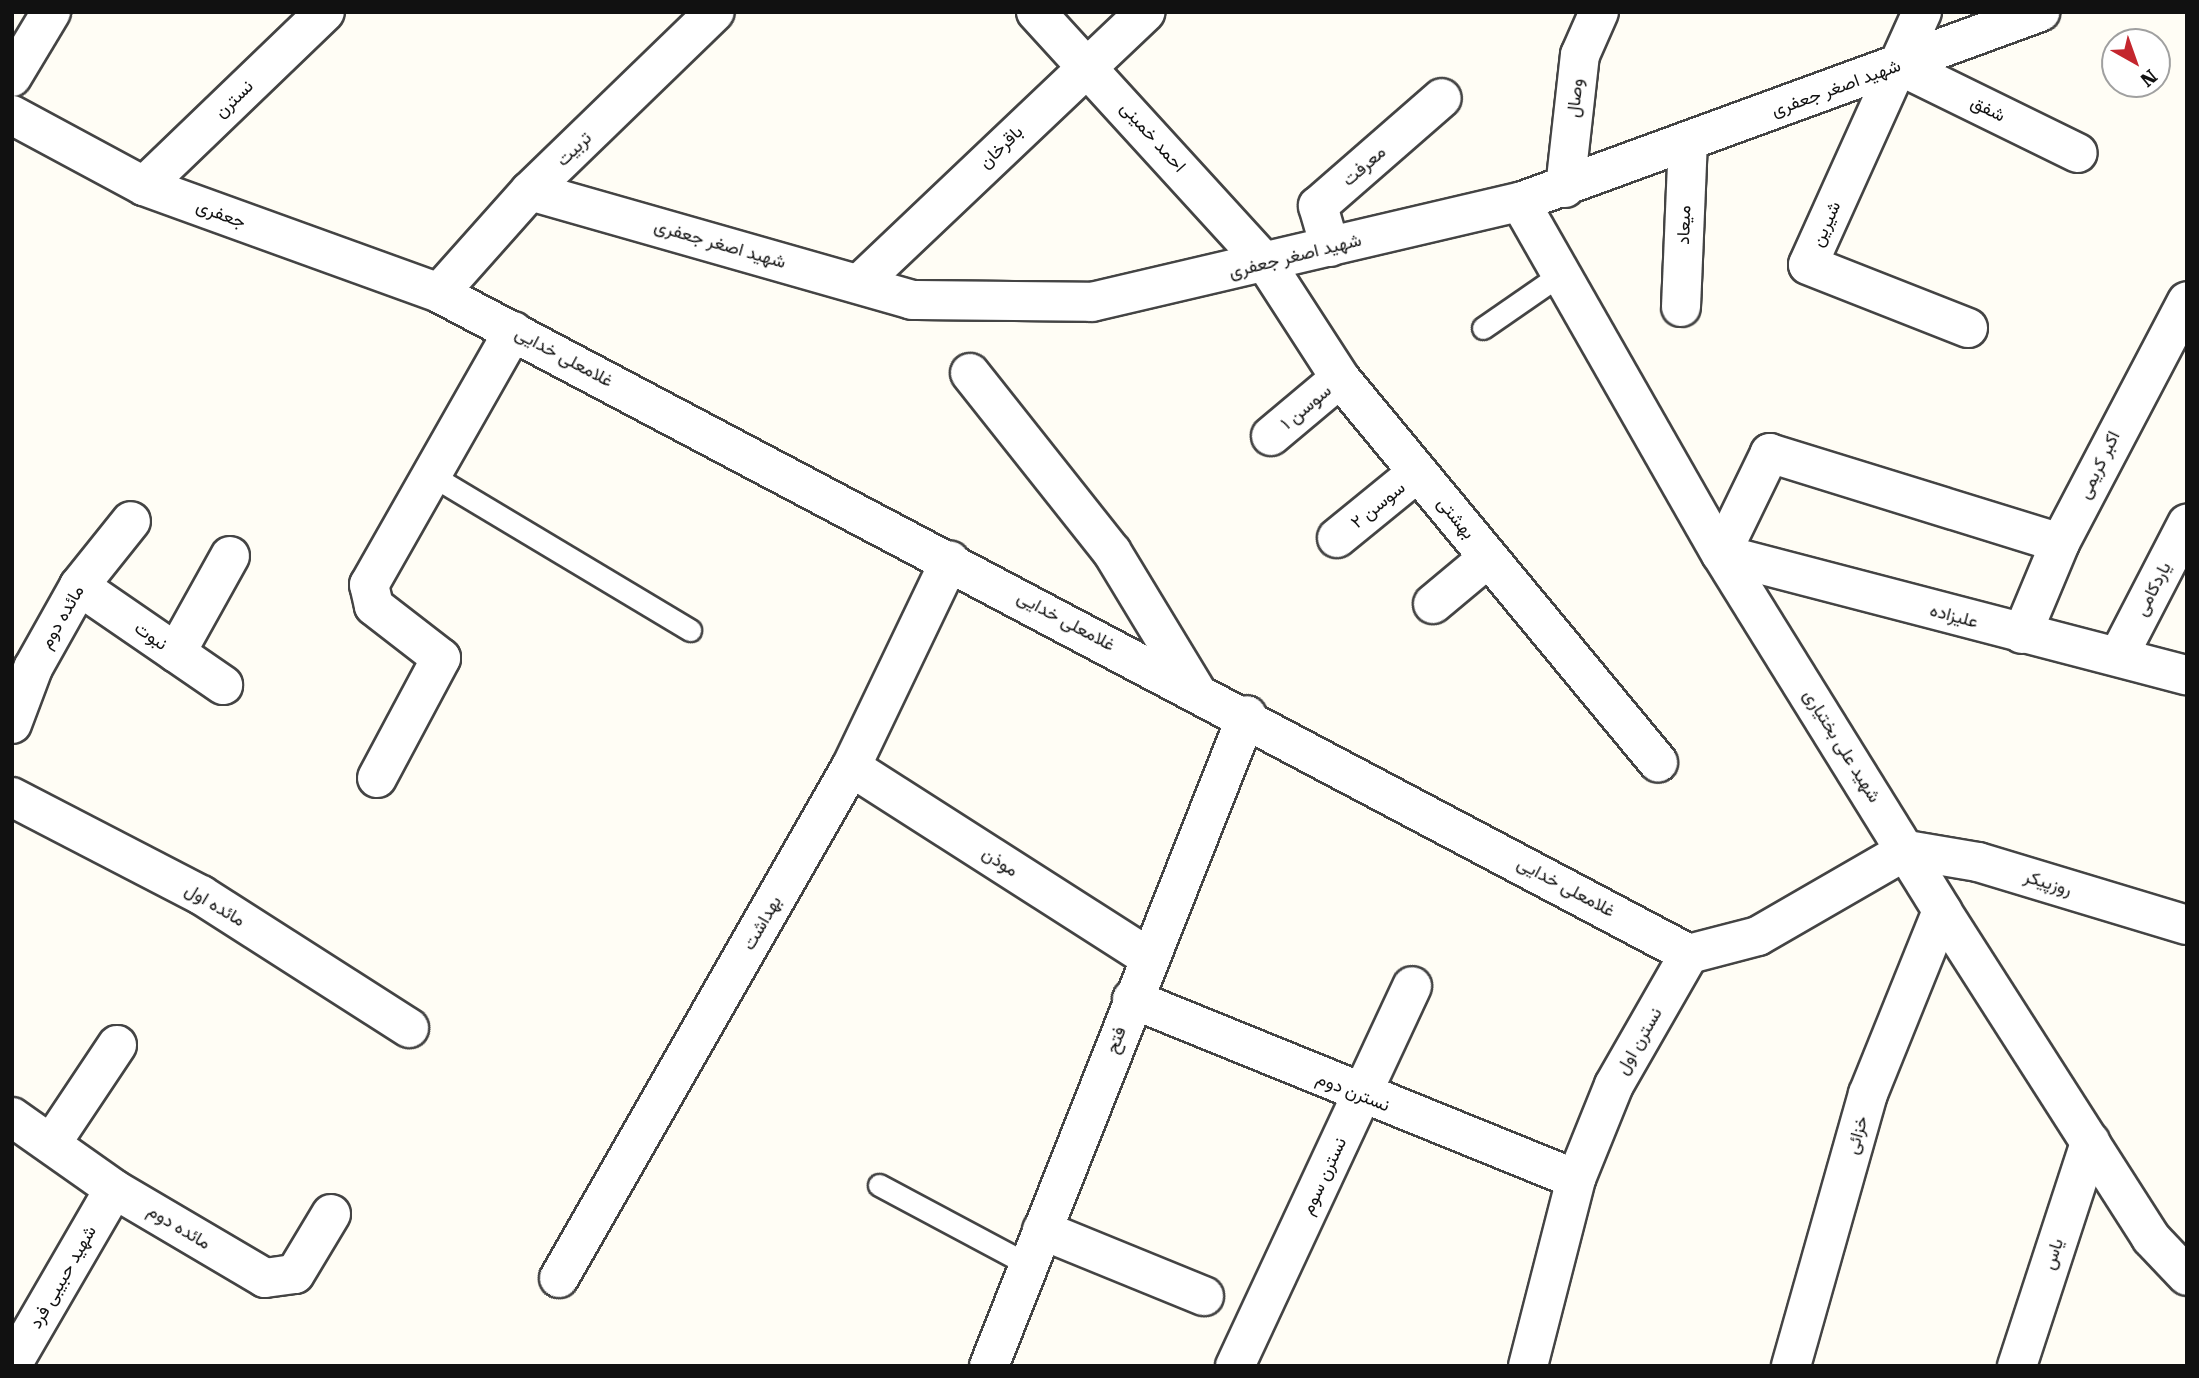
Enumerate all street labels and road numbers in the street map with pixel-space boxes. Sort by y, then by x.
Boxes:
street label: شهید اصغر جعفری [1768,55,1904,121]
street label: نسترن [210,75,258,123]
street label: وصال [1562,77,1588,119]
street label: شفق [1967,92,2009,126]
street label: احمد خمینی [1116,97,1190,177]
street label: باقرخان [975,121,1027,173]
street label: تربیت [552,127,596,171]
street label: معرفت [1338,141,1390,191]
street label: جعفری [193,195,249,233]
street label: شیرین [1806,198,1846,250]
street label: میعاد [1673,205,1695,245]
street label: شهید اصغر جعفری [652,215,788,273]
street label: شهید اصغر جعفری [1226,229,1364,283]
street label: غلامعلی خدایی [511,322,617,392]
street label: سوسن ۱ [1276,380,1336,434]
street label: اکبر کریمی [2073,428,2125,502]
street label: سوسن ۲ [1347,477,1409,533]
street label: بهشتی [1433,493,1479,543]
street label: یاردکامی [2130,558,2176,620]
street label: مائده دوم [35,581,89,653]
street label: غلامعلی خدایی [1013,586,1119,656]
street label: علیزاده [1927,599,1981,633]
street label: نبوت [130,617,172,655]
street label: شهید علی بختیاری [1799,685,1885,807]
street label: موذن [978,842,1022,882]
street label: غلامعلی خدایی [1513,852,1619,922]
street label: روزپیکر [2021,866,2075,900]
street label: مائده اول [181,879,249,931]
street label: بهداشت [738,892,786,954]
street label: نسترن اول [1611,1004,1667,1078]
street label: فتح [1101,1023,1131,1057]
street label: نسترن دوم [1313,1068,1393,1116]
street label: خزائی [1841,1113,1873,1157]
street label: نسترن سوم [1297,1134,1351,1218]
street label: مائده دوم [144,1200,214,1254]
street label: شهید حبیبی فرد [25,1222,101,1332]
street label: یاس [2038,1236,2068,1272]

